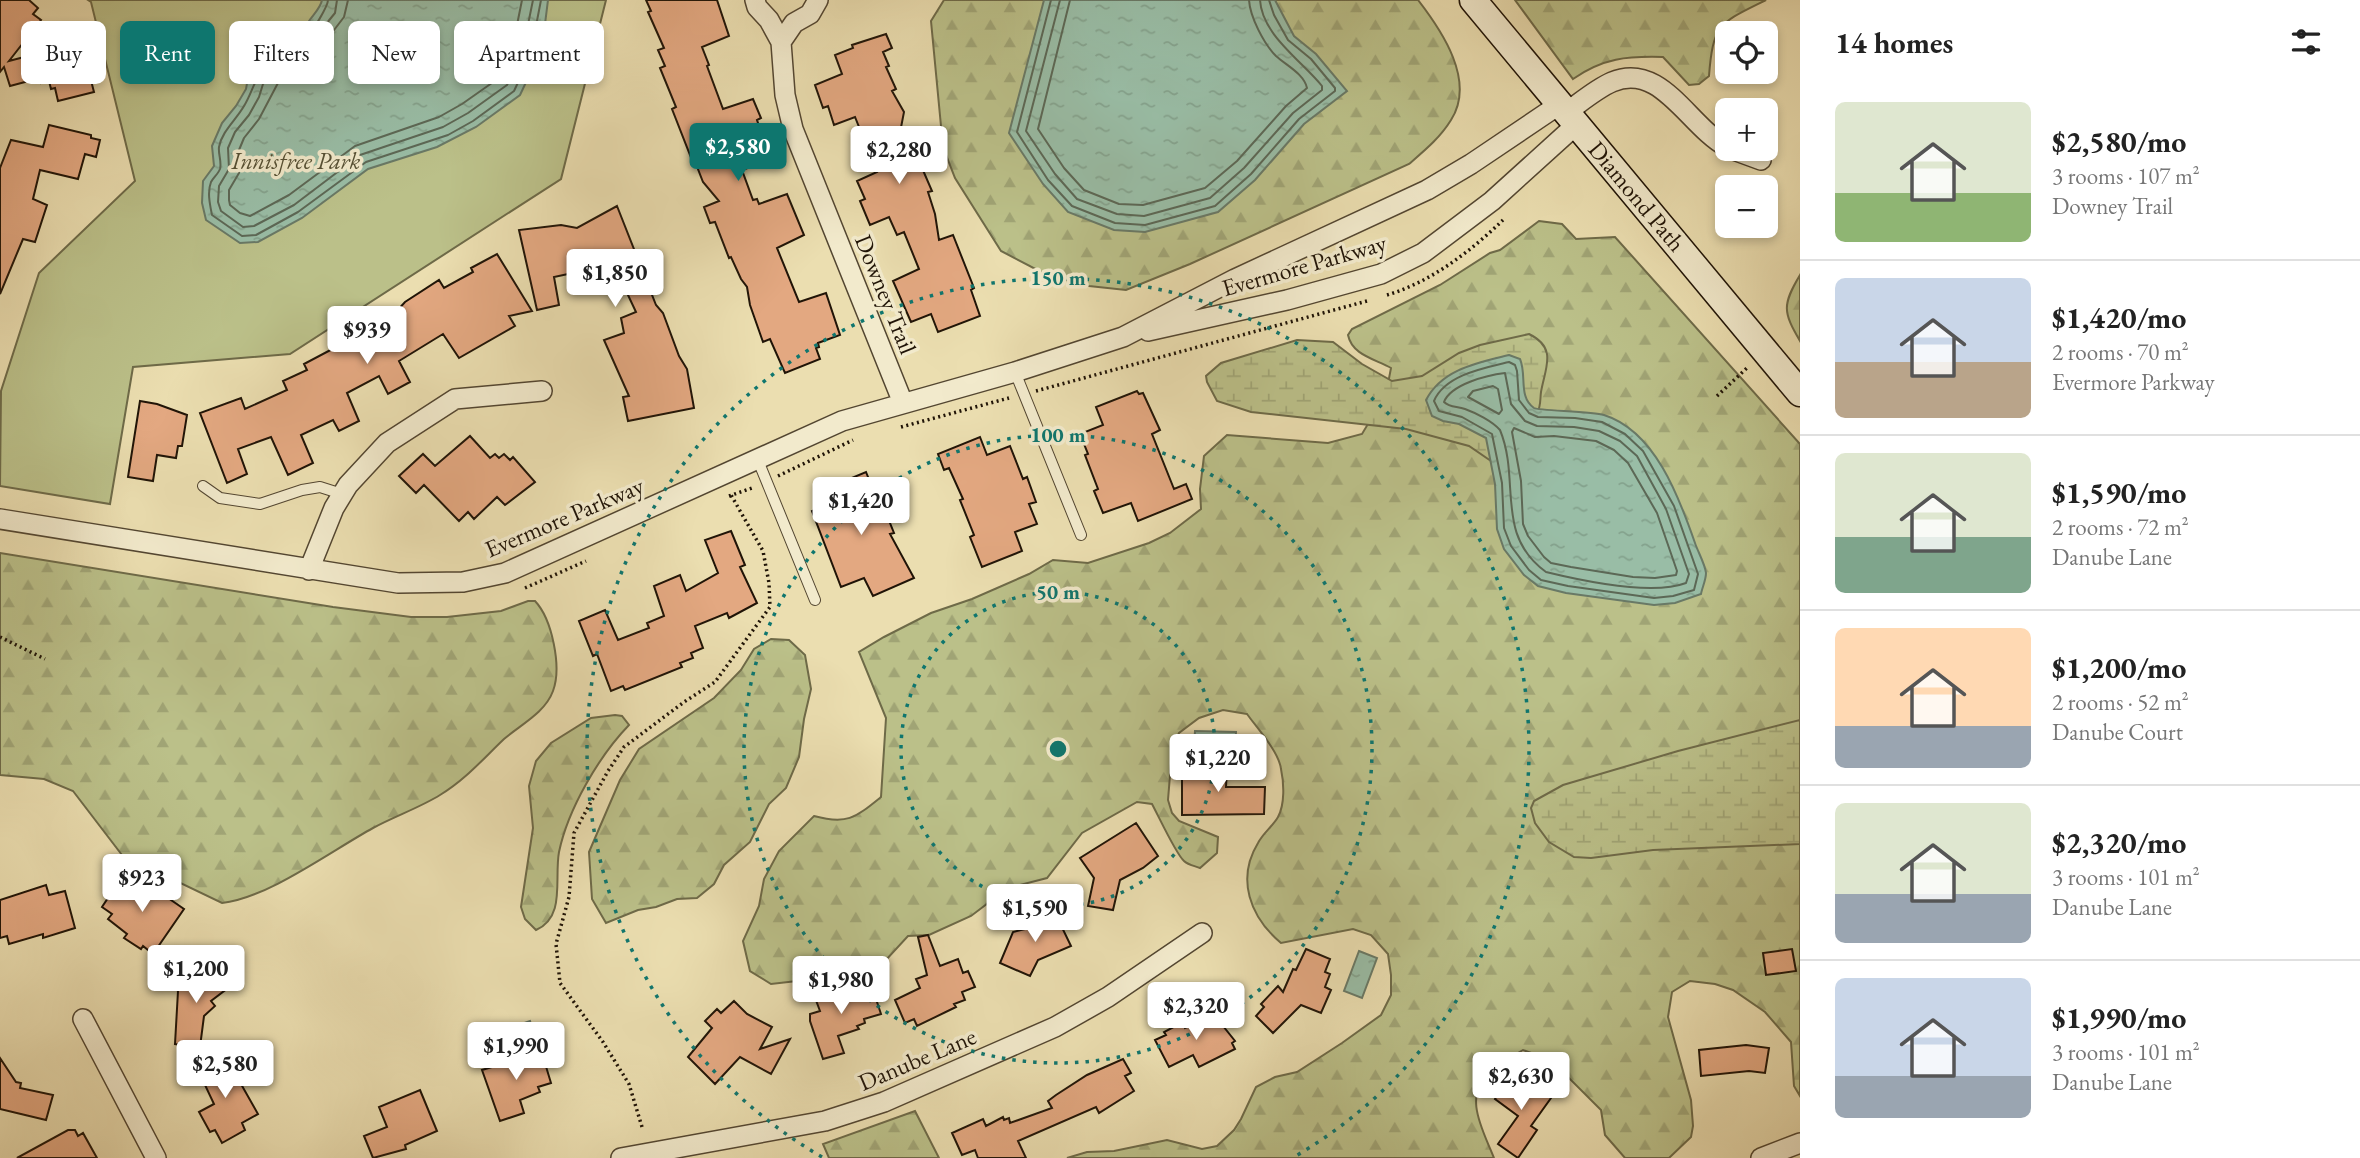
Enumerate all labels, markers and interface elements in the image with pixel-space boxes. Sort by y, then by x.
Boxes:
chip: Buy [21,21,106,84]
chip: Rent [120,21,215,84]
chip: Filters [229,21,334,84]
chip: New [348,21,440,84]
chip: Apartment [454,21,604,84]
map controls [1715,21,1778,238]
button: locate [1715,21,1778,84]
text: 14 homes [1835,23,1953,62]
icon: filters [2287,23,2325,61]
button: + [1715,98,1778,161]
text: $2,580/mo [2052,122,2186,161]
pin: $2,580 [681,124,795,183]
pin: $2,280 [842,127,956,186]
icon: home [1891,130,1975,214]
text: $2,580 [706,131,770,161]
text: $2,280 [867,134,931,164]
street label: Diamond Path [1582,134,1692,258]
park label: Innisfree Park [231,145,361,176]
text: 3 rooms · 107 m² [2052,161,2200,191]
button: − [1715,175,1778,238]
text: Downey Trail [2052,191,2173,221]
street label: Evermore Parkway [1218,227,1390,303]
street label: Downey Trail [848,230,924,359]
pin: $1,850 [558,250,672,309]
text: $1,850 [583,257,647,287]
text: 150 m [1030,264,1086,291]
text: $1,420/mo [2052,298,2186,337]
pin: $939 [326,306,408,366]
icon: home [1891,306,1975,390]
text: $939 [343,314,391,344]
text: 2 rooms · 70 m² [2052,337,2189,367]
text: Evermore Parkway [2052,367,2215,397]
text: 100 m [1030,421,1086,448]
street label: Evermore Parkway [480,469,649,564]
text: $1,590/mo [2052,473,2186,512]
pin: $1,420 [804,477,918,537]
icon: home [1891,481,1975,565]
text: $1,420 [829,485,893,515]
text: 2 rooms · 72 m² [2052,512,2189,542]
text: Danube Lane [2052,542,2172,572]
text: 50 m [1036,578,1080,605]
text: $1,200/mo [2052,648,2186,687]
icon: home [1891,656,1975,740]
text: 2 rooms · 52 m² [2052,687,2189,717]
text: Danube Court [2052,717,2183,747]
pin: $1,220 [1161,734,1275,794]
centre of rings [1046,737,1070,761]
text: $1,220 [1186,742,1250,772]
text: $2,320/mo [2052,823,2186,862]
icon: home [1891,831,1975,915]
pin: $923 [101,855,183,914]
text: $923 [118,862,166,892]
text: 3 rooms · 101 m² [2052,862,2200,892]
pin: $1,590 [978,884,1092,944]
text: $1,590 [1003,892,1067,922]
text: Danube Lane [2052,892,2172,922]
pin: $1,200 [139,946,253,1005]
text: $1,200 [164,953,228,983]
pin: $1,980 [784,956,898,1016]
text: $1,980 [809,964,873,994]
pin: $2,320 [1139,982,1253,1042]
text: $2,320 [1164,990,1228,1020]
text: $1,990/mo [2052,998,2186,1037]
icon: home [1891,1006,1975,1090]
street label: Danube Lane [853,1020,981,1098]
pin: $1,990 [459,1023,573,1082]
text: $1,990 [484,1030,548,1060]
text: 3 rooms · 101 m² [2052,1037,2200,1067]
pin: $2,580 [168,1040,282,1100]
text: $2,580 [193,1048,257,1078]
pin: $2,630 [1464,1052,1578,1112]
text: $2,630 [1489,1060,1553,1090]
text: Danube Lane [2052,1067,2172,1097]

